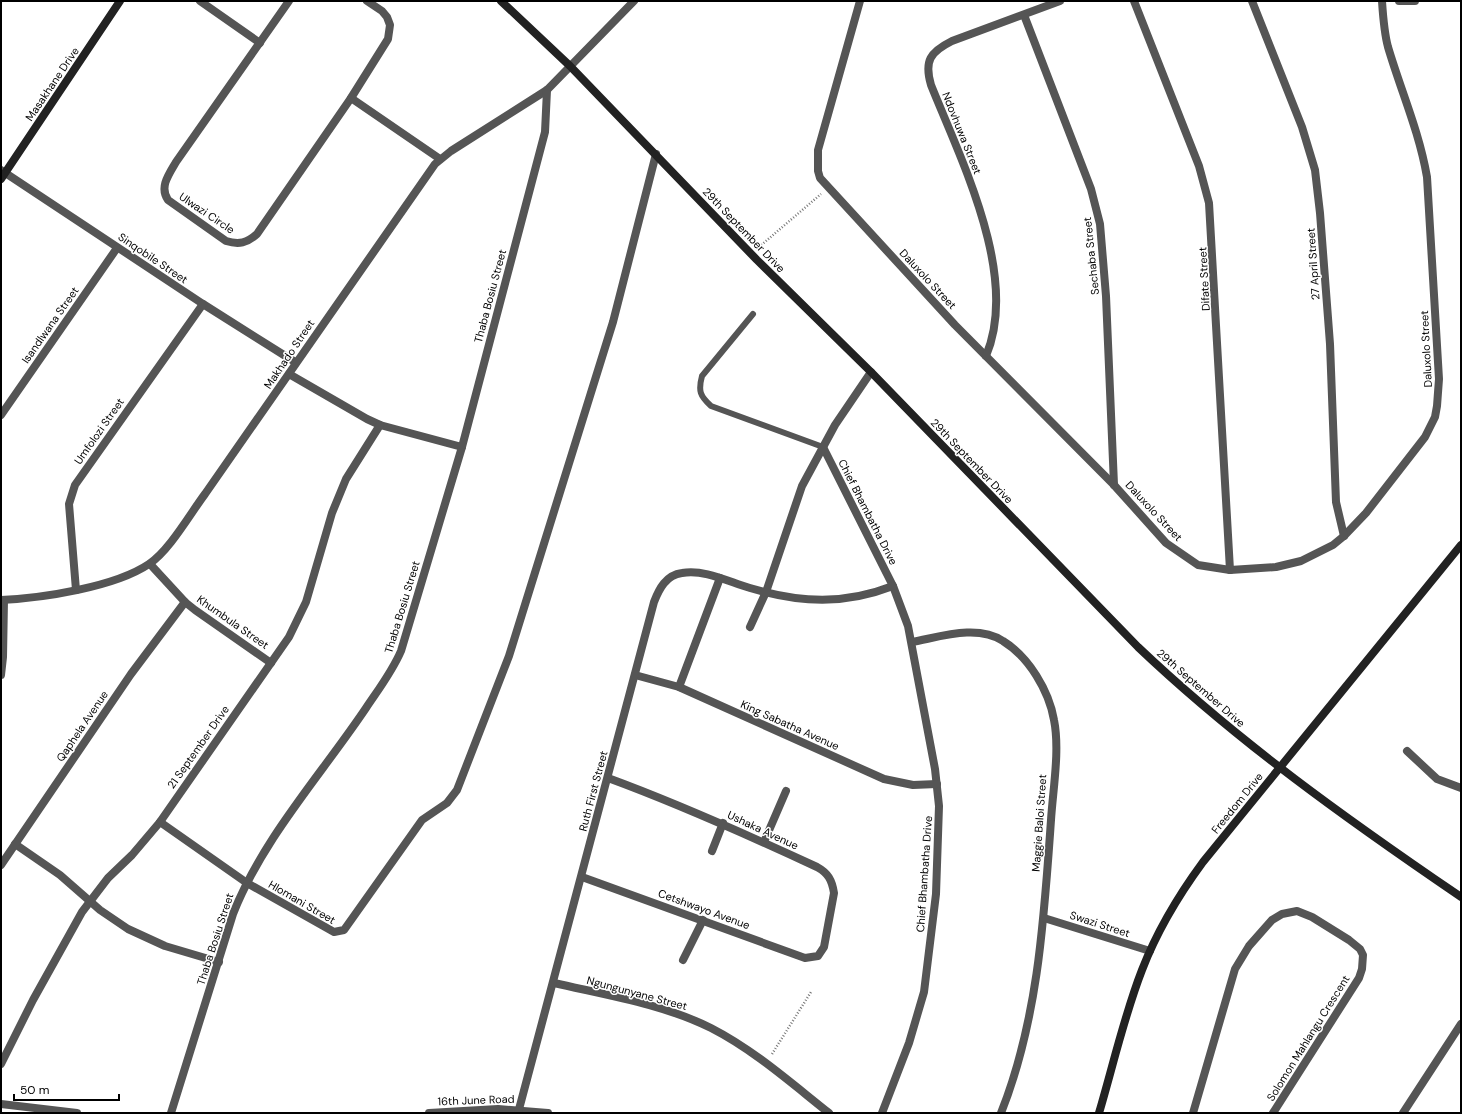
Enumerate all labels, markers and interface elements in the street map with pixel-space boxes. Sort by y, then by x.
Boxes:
street label: Masakhane Drive [22,44,82,124]
street label: Ndovhuwa Street [939,90,985,176]
street label: 29th September Drive [700,185,788,275]
street label: Ulwazi Circle [177,189,237,237]
street label: Sechaba Street [1080,216,1102,296]
street label: 27 April Street [1303,227,1323,301]
street label: Sinqobile Street [115,230,191,286]
street label: Daluxolo Street [897,246,959,312]
street label: Difate Street [1195,247,1213,311]
street label: Thaba Bosiu Street [471,248,509,344]
street label: Isandlwana Street [18,284,82,366]
street label: Daluxolo Street [1417,310,1435,388]
street label: Makhado Street [261,317,317,391]
street label: Umfolozi Street [71,395,127,467]
street label: 29th September Drive [928,416,1016,506]
street label: Chief Bhambatha Drive [835,457,901,567]
street label: Daluxolo Street [1123,478,1185,544]
street label: Thaba Bosiu Street [381,559,423,655]
street label: Khumbula Street [194,592,272,652]
street label: 29th September Drive [1154,646,1248,730]
street label: Qaphela Avenue [53,688,111,764]
street label: King Sabatha Avenue [739,697,841,753]
street label: 21 September Drive [164,703,232,791]
street label: Ruth First Street [576,749,610,833]
street label: Freedom Drive [1208,770,1266,836]
street label: Maggie Baloi Street [1029,774,1049,872]
street label: Ushaka Avenue [725,807,801,853]
street label: Chief Bhambatha Drive [913,815,935,933]
street label: Hlomani Street [266,877,338,927]
street label: Cetshwayo Avenue [656,886,752,932]
street label: Thaba Bosiu Street [194,891,236,987]
street label: Swazi Street [1068,908,1132,940]
street label: Solomon Mahlangu Crescent [1263,972,1353,1104]
street label: Ngungunyane Street [585,973,689,1013]
scale bar [14,1076,119,1102]
text: 50 m [20,1082,49,1098]
street label: 16th June Road [437,1092,515,1108]

